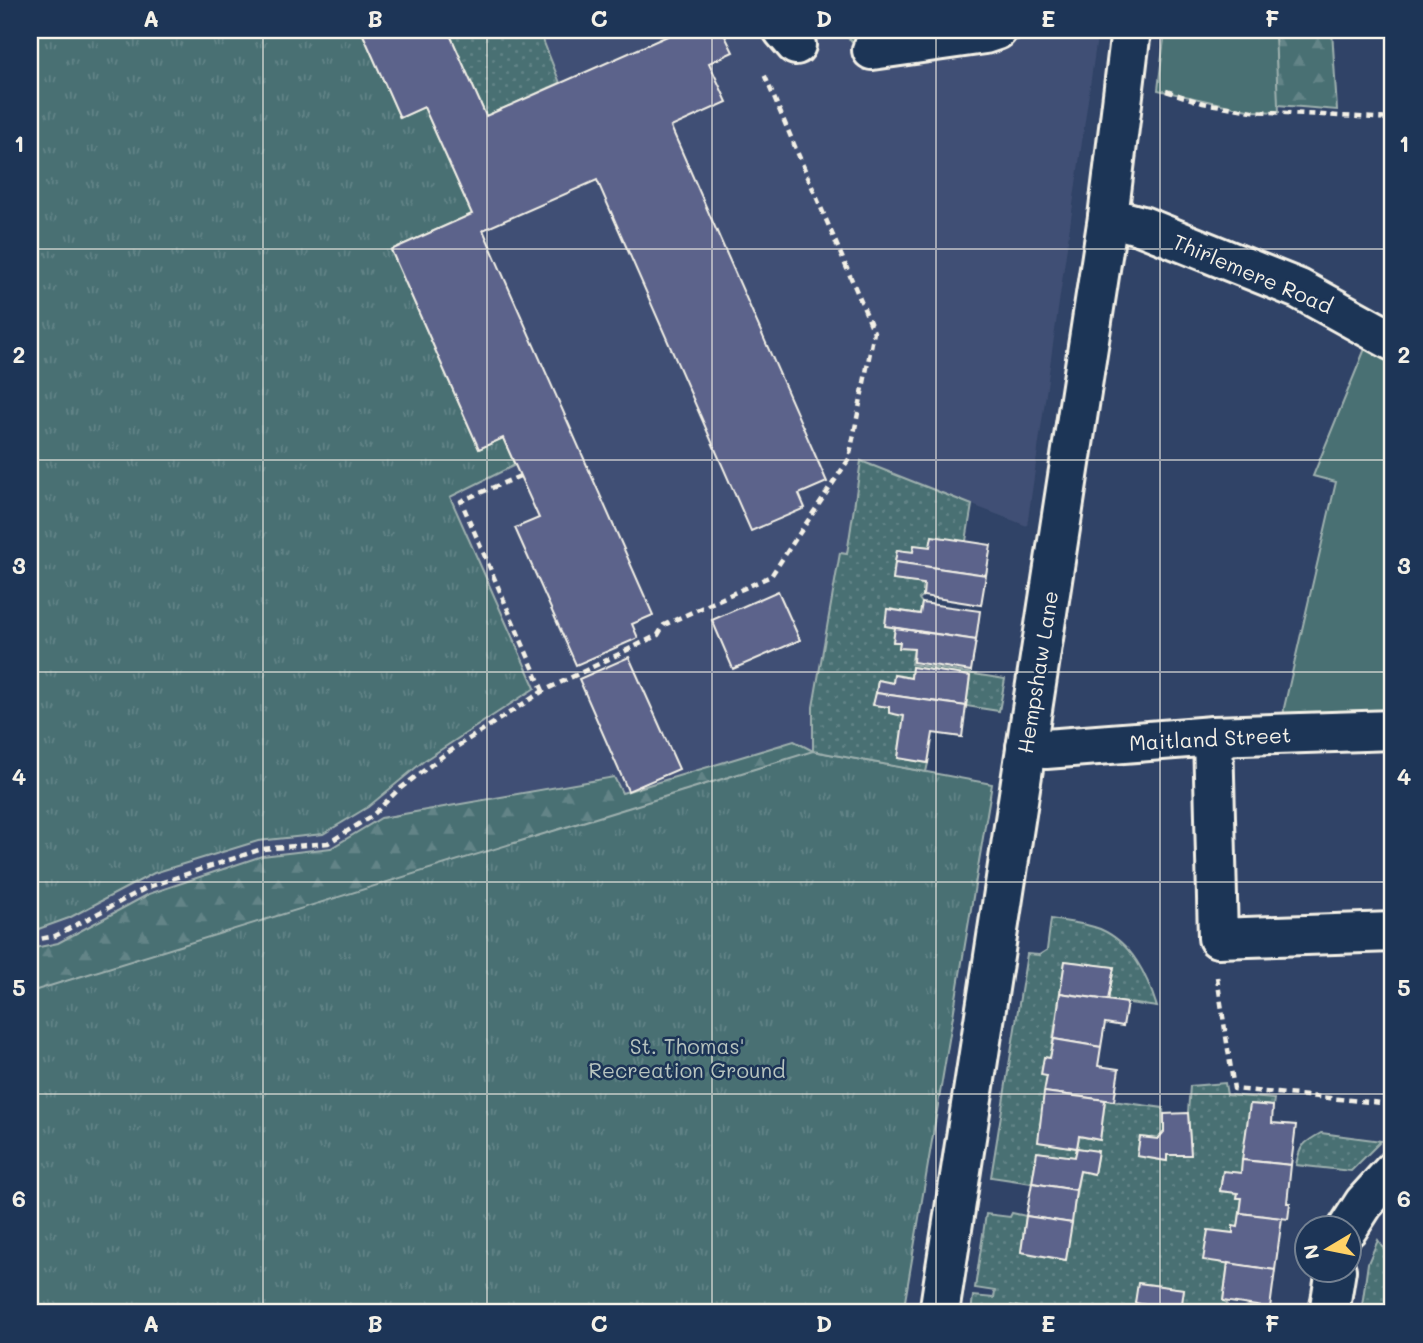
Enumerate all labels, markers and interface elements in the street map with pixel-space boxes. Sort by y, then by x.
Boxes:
text: A [143,3,159,33]
text: B [367,3,383,33]
text: C [590,3,608,33]
text: D [816,3,832,33]
text: E [1041,3,1055,33]
text: F [1265,3,1279,33]
text: 1 [14,128,24,158]
text: 1 [1399,128,1409,158]
street label: Thirlemere Road [1169,227,1337,319]
text: 2 [13,339,25,369]
text: 2 [1398,339,1410,369]
text: 3 [12,550,26,580]
text: 3 [1397,550,1411,580]
street label: Hempshaw Lane [1011,589,1063,755]
street label: Maitland Street [1128,720,1292,756]
text: 4 [12,761,26,791]
text: 4 [1397,761,1411,791]
text: 5 [12,972,26,1002]
text: 5 [1397,972,1411,1002]
park label: St. Thomas' Recreation Ground [589,1032,785,1083]
text: 6 [12,1183,26,1213]
text: 6 [1397,1183,1411,1213]
north arrow [1294,1214,1364,1284]
text: N [1297,1243,1324,1261]
text: A [143,1308,159,1338]
text: B [367,1308,383,1338]
text: C [590,1308,608,1338]
text: D [816,1308,832,1338]
text: E [1041,1308,1055,1338]
text: F [1265,1308,1279,1338]

